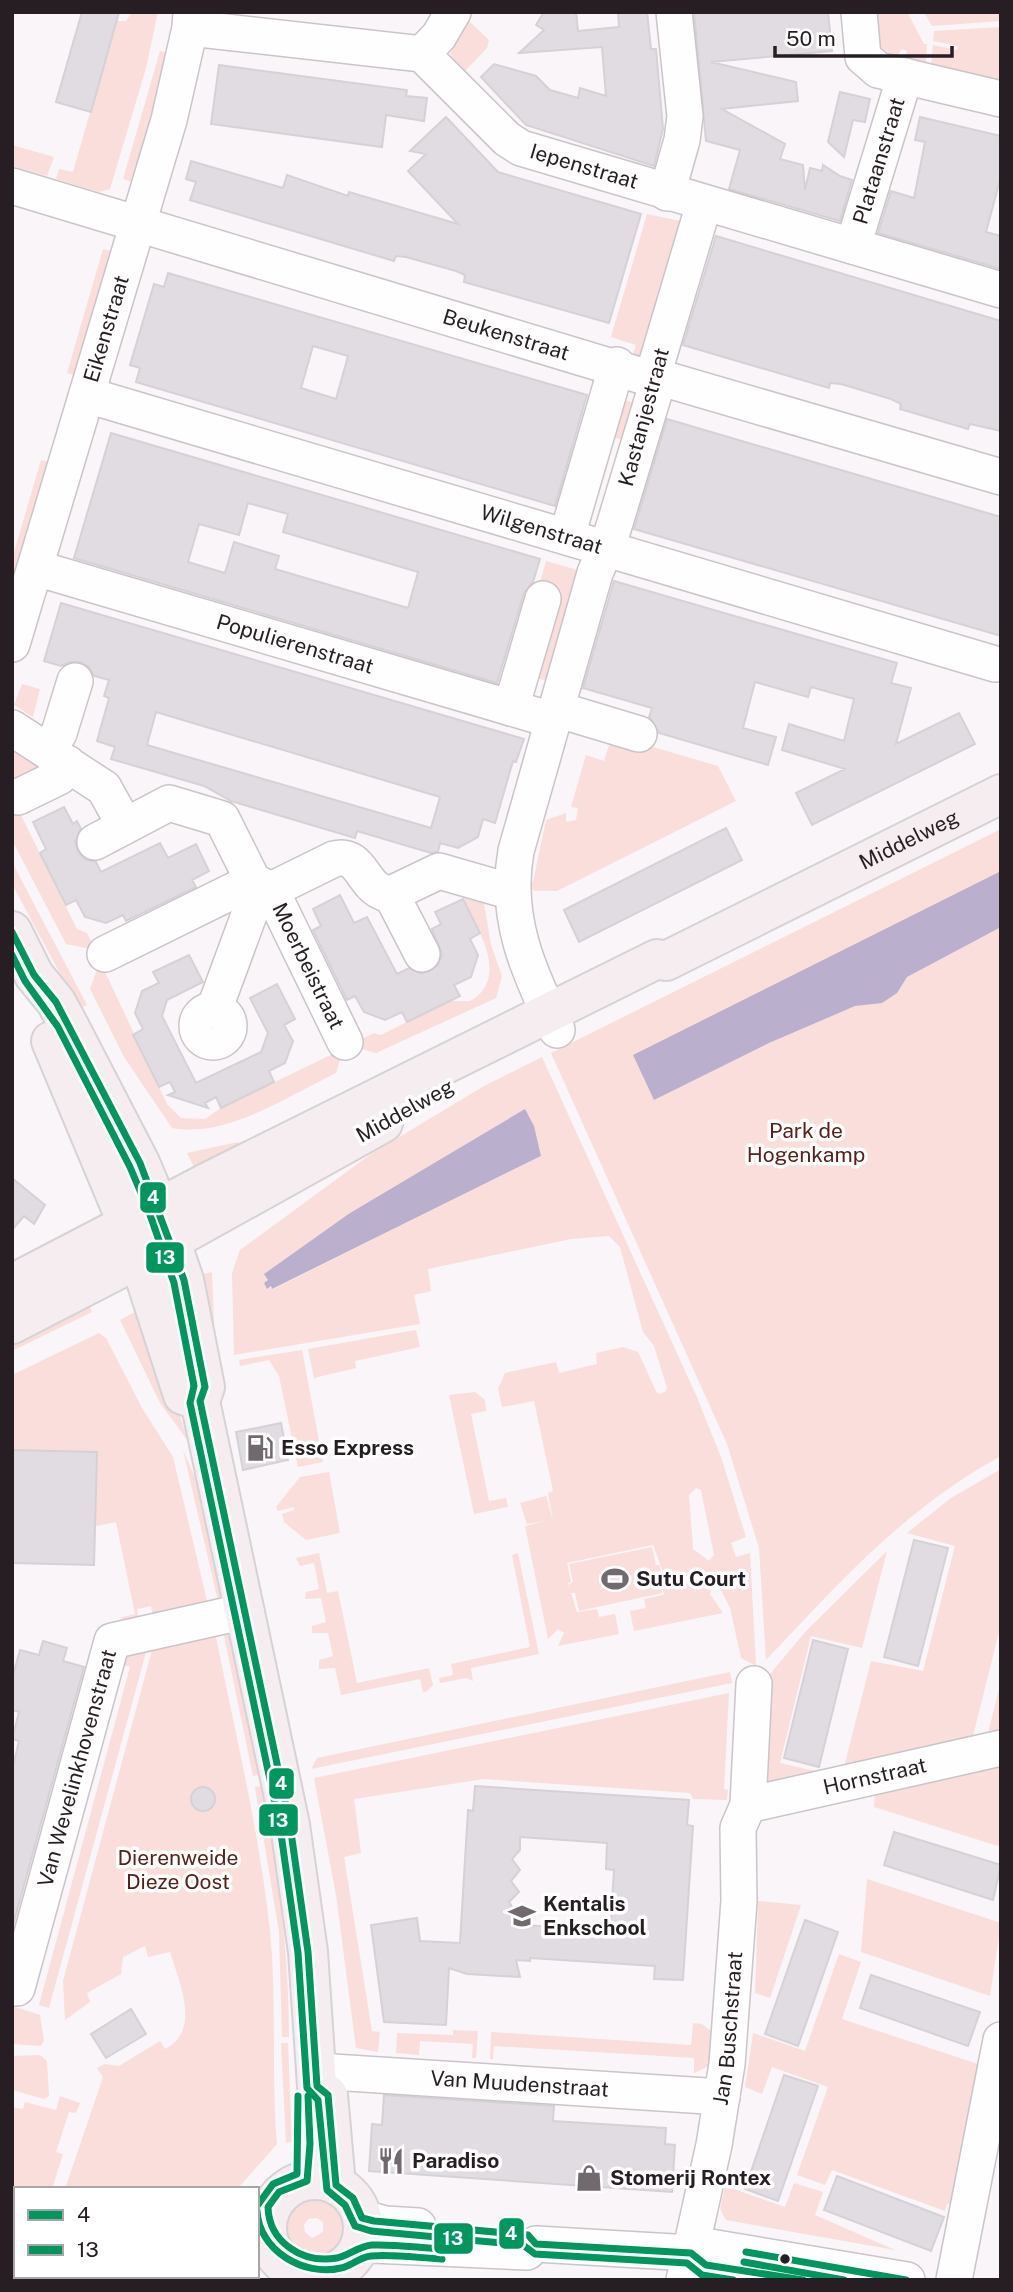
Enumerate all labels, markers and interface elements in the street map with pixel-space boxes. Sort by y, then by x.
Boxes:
scale bar [775,14,952,58]
text: 50 m [786,26,836,51]
street label: Plataanstraat [847,94,910,227]
street label: Iepenstraat [527,138,641,194]
street label: Eikenstraat [78,272,134,385]
street label: Beukenstraat [440,304,572,365]
street label: Kastanjestraat [613,345,674,489]
street label: Wilgenstraat [478,499,606,559]
street label: Populierenstraat [214,609,377,679]
street label: Middelweg [855,804,963,875]
street label: Moerbeistraat [267,899,350,1033]
street label: Middelweg [352,1074,458,1148]
park label: Park de Hogenkamp [747,1118,865,1167]
line badge: 4 [139,1181,167,1214]
text: 4 [147,1186,159,1208]
line badge: 13 [145,1241,185,1274]
text: 13 [155,1246,175,1268]
fuel station icon: Esso Express [245,1433,275,1463]
place label: Esso Express [281,1435,414,1460]
sports icon: Sutu Court [600,1564,630,1594]
place label: Sutu Court [636,1566,746,1591]
street label: Van Wevelinkhovenstraat [32,1646,121,1890]
street label: Hornstraat [821,1752,929,1800]
line badge: 4 [268,1767,295,1800]
text: 4 [275,1772,287,1794]
line badge: 13 [258,1803,299,1837]
text: 13 [268,1809,288,1831]
park label: Dierenweide Dieze Oost [117,1845,239,1894]
place label: Kentalis Enkschool [543,1891,647,1940]
school or university icon: Kentalis Enkschool [507,1901,537,1931]
street label: Jan Buschstraat [708,1950,747,2107]
street label: Van Muudenstraat [430,2065,610,2102]
restaurant icon: Paradiso [376,2146,406,2176]
place label: Paradiso [412,2148,499,2173]
shop icon: Stomerij Rontex [574,2163,604,2193]
place label: Stomerij Rontex [610,2165,771,2190]
legend [14,2187,259,2278]
text: 4 [77,2202,90,2227]
line badge: 4 [498,2217,525,2250]
line badge: 13 [433,2222,474,2255]
text: 4 [505,2222,517,2244]
text: 13 [443,2227,463,2249]
text: 13 [77,2237,99,2262]
unlabelled marker [778,2252,792,2266]

